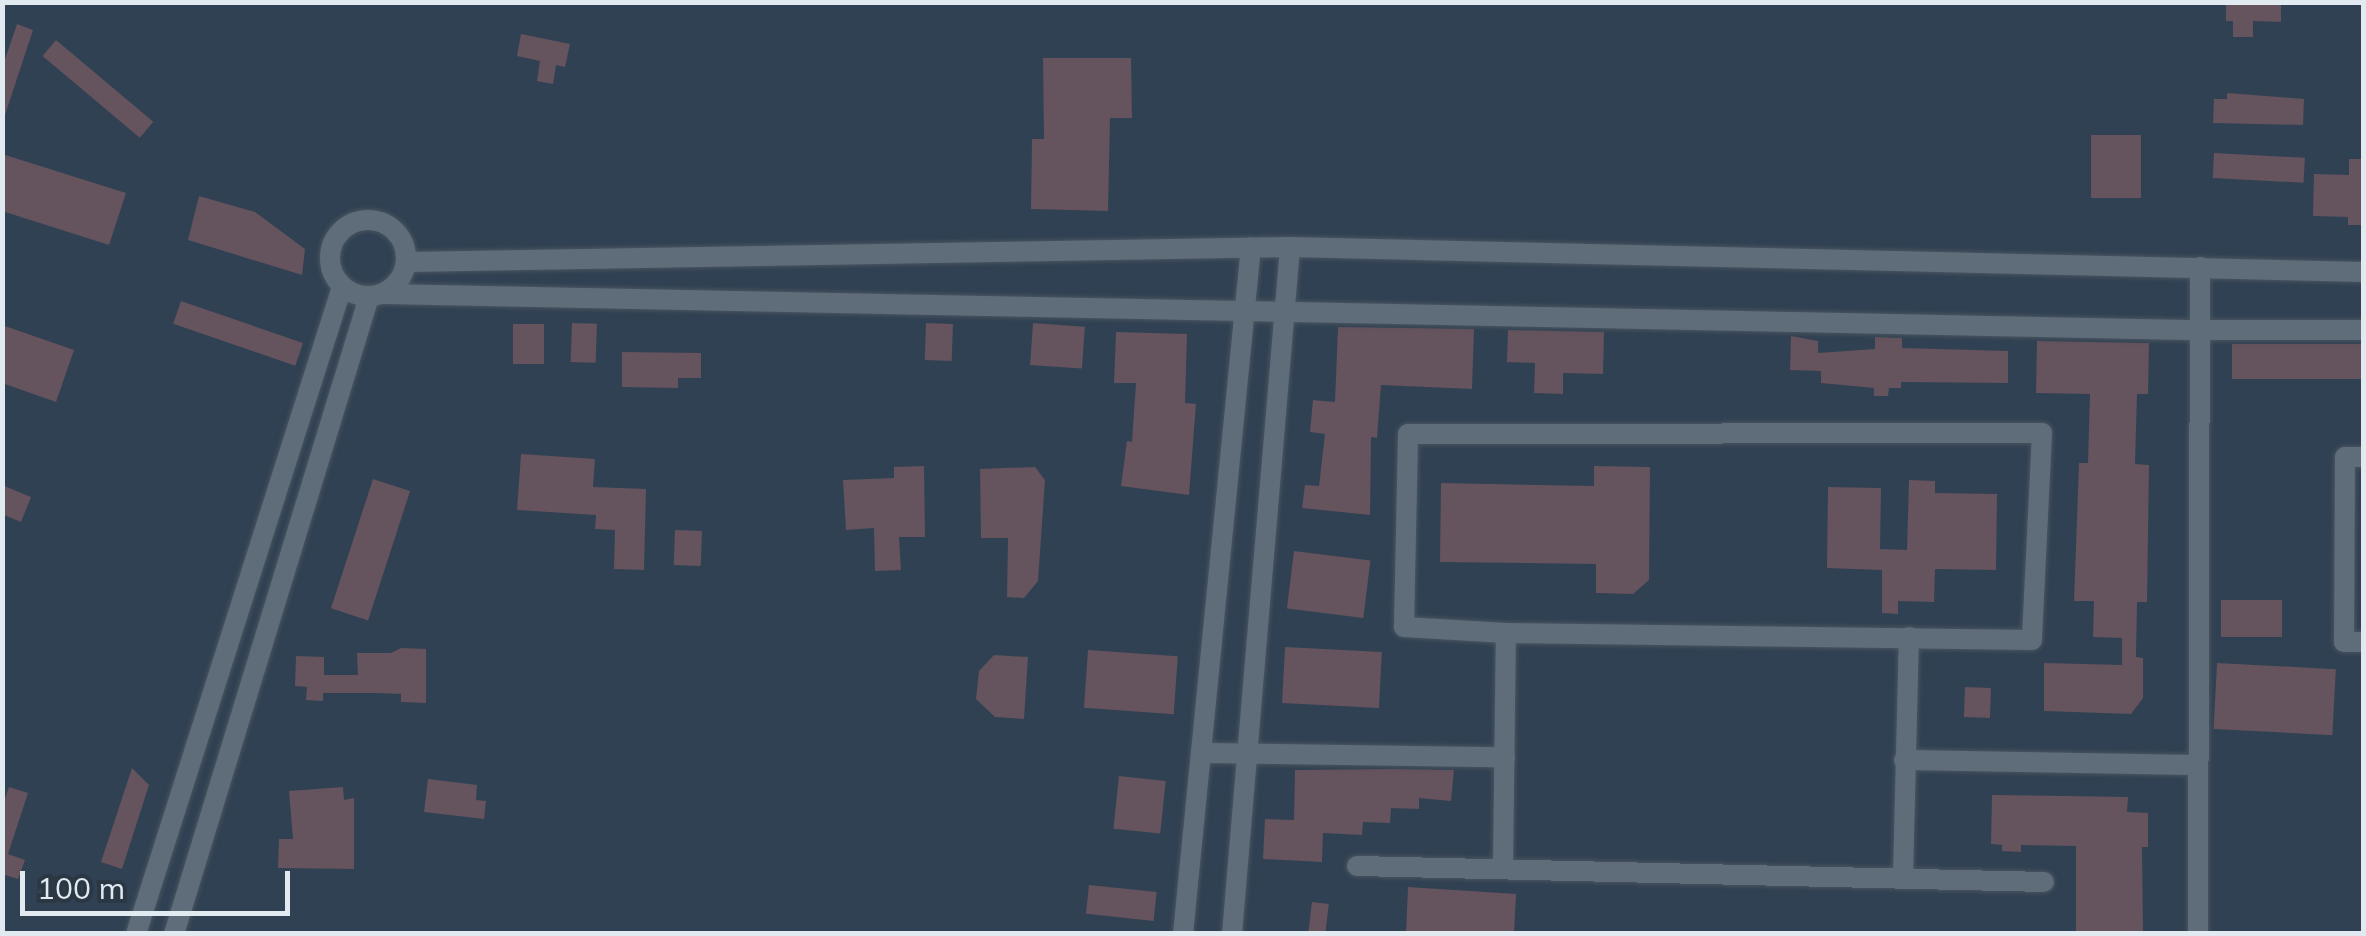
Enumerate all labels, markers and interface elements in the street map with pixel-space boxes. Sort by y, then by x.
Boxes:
scale bar [25,851,295,913]
text: 100 m [37,869,125,907]

